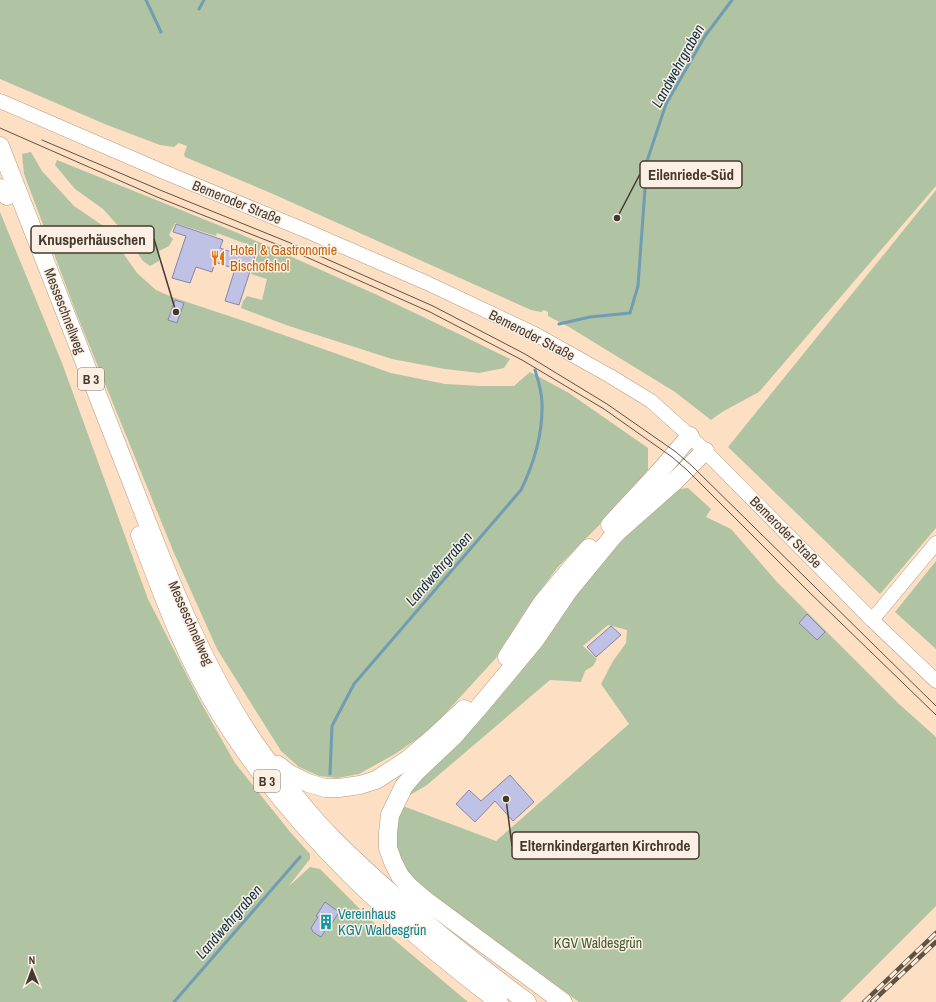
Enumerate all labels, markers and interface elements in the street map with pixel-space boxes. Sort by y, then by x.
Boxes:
water label: Landwehrgraben [646,20,709,111]
callout: Eilenriede-Süd [640,161,742,188]
text: Eilenriede-Süd [648,164,734,185]
street label: Bemeroder Straße [190,176,284,228]
callout: Knusperhäuschen [31,226,154,253]
text: Knusperhäuschen [38,229,146,250]
place label: Hotel & Gastronomie Bischofshol [230,241,337,275]
restaurant icon: Hotel & Gastronomie Bischofshol [209,249,227,267]
street label: Messeschnellweg [40,265,90,357]
street label: Bemeroder Straße [486,306,578,364]
road number: B 3 [78,368,104,390]
street label: Bemeroder Straße [746,492,826,572]
water label: Landwehrgraben [400,527,477,610]
street label: Messeschnellweg [164,578,218,669]
road number: B 3 [254,770,280,792]
callout: Elternkindergarten Kirchrode [512,832,699,859]
text: Elternkindergarten Kirchrode [520,835,691,856]
water label: Landwehrgraben [190,880,267,963]
place label: Vereinhaus KGV Waldesgrün [338,905,426,939]
building icon: Vereinhaus KGV Waldesgrün [317,913,335,931]
park label: KGV Waldesgrün [554,934,642,952]
north arrow [12,950,52,990]
text: N [28,953,35,967]

